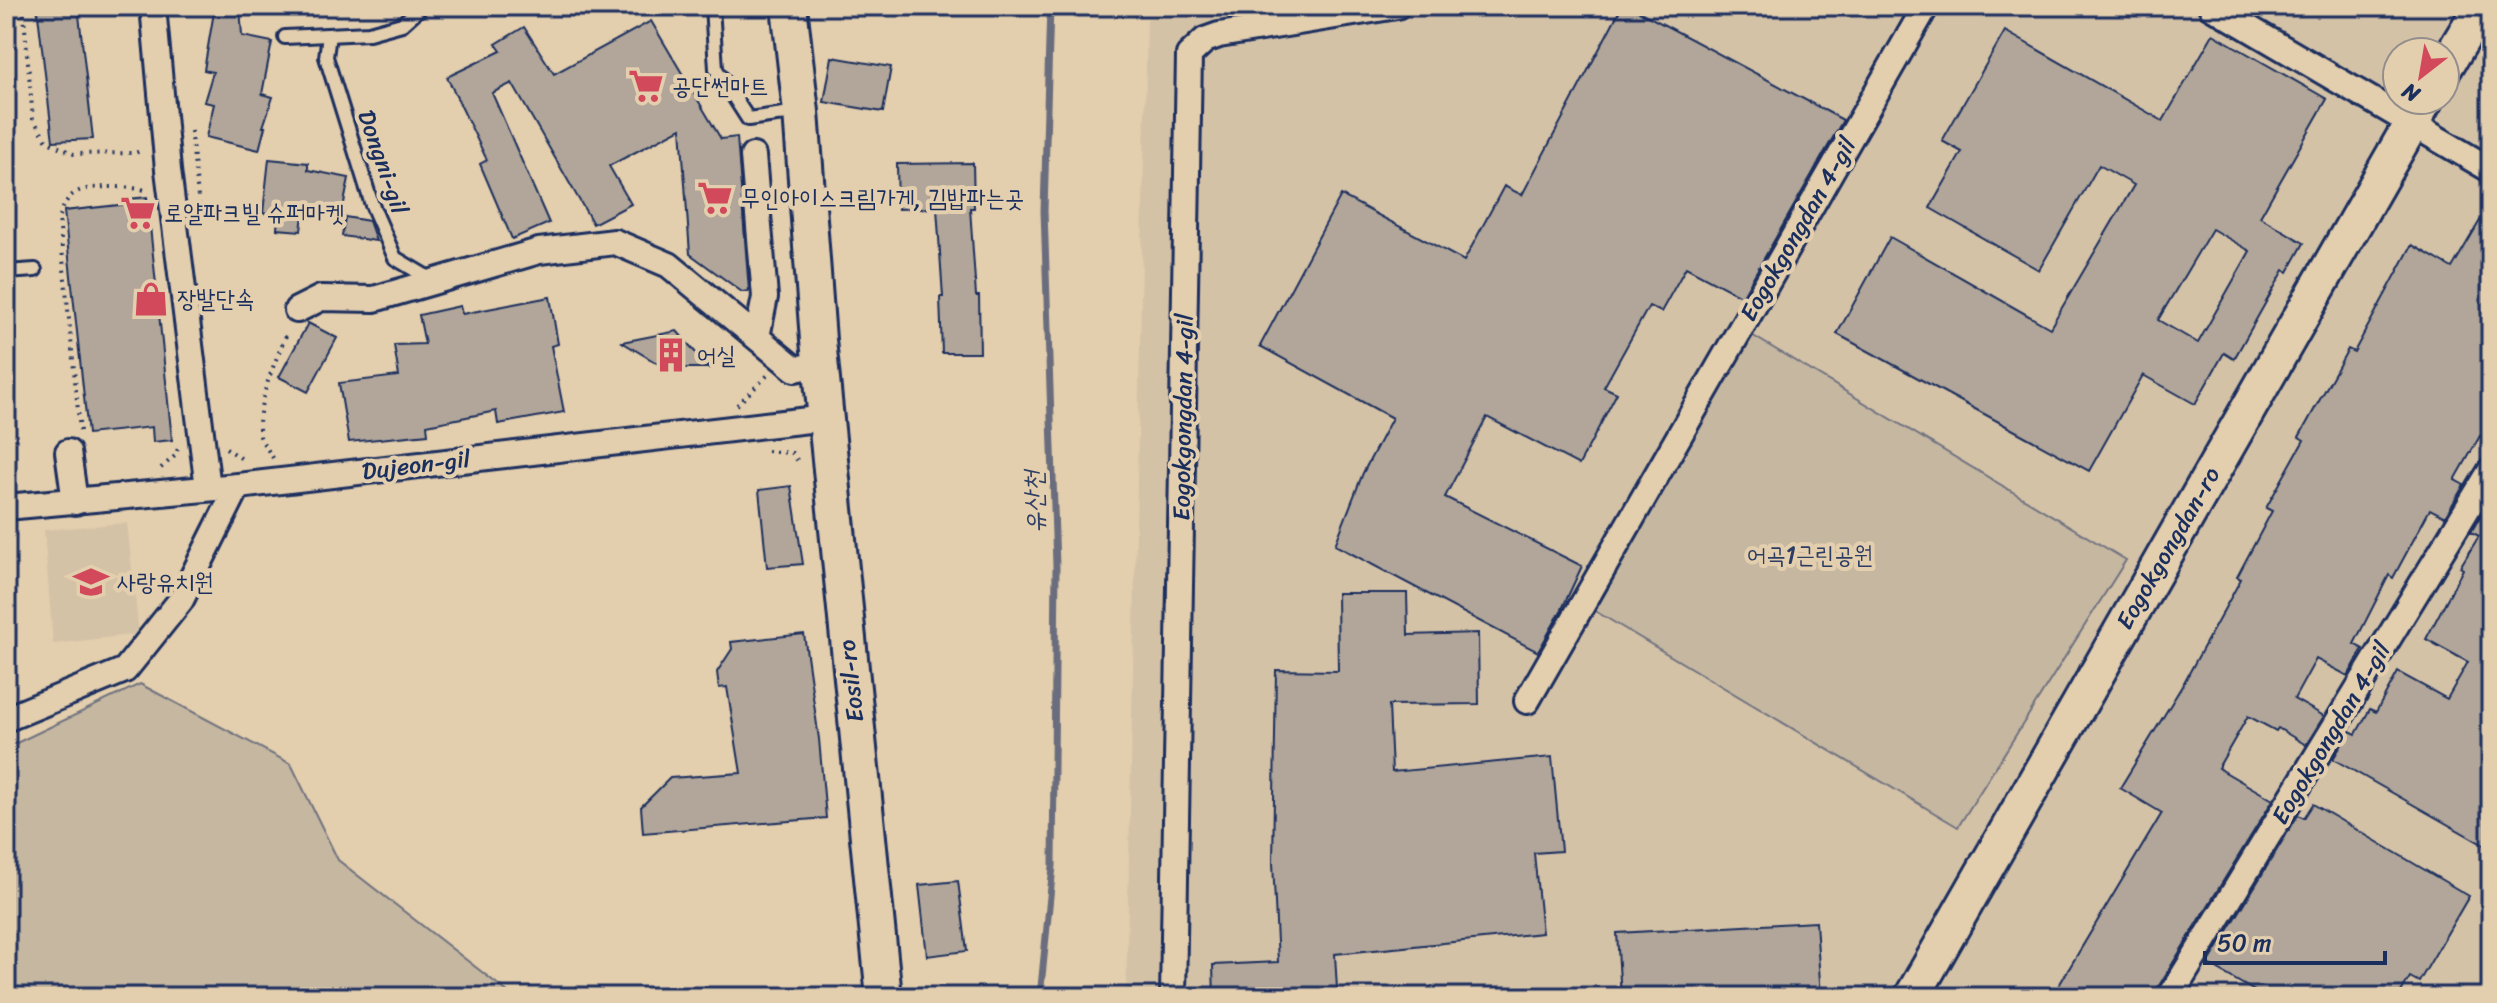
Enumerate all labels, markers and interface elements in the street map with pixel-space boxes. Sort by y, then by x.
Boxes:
north arrow [2381,36,2461,116]
place label: 공단썬마트 [672,65,769,107]
supermarket icon: 공단썬마트 [627,67,665,105]
text: N [2394,72,2428,114]
street label: Dongni-gil [346,104,421,221]
street label: Eogokgongdan 4-gil [1728,128,1869,329]
place label: 무인아이스크림가게, 김밥파는곳 [741,177,1024,219]
supermarket icon: 무인아이스크림가게, 김밥파는곳 [696,179,734,217]
place label: 로얄파크빌 슈퍼마켓 [164,192,344,234]
supermarket icon: 로얄파크빌 슈퍼마켓 [119,194,157,232]
place label: 장발단속 [177,278,254,320]
shop icon: 장발단속 [132,280,170,318]
street label: Eogokgongdan 4-gil [1160,312,1206,521]
place label: 어실 [697,334,736,376]
building icon: 어실 [652,336,690,374]
street label: Dujeon-gil [359,437,474,492]
street label: Eogokgongdan-ro [2104,459,2232,637]
water label: 유산천 [1010,467,1058,534]
park label: 어곡1근린공원 [1747,534,1873,576]
place label: 사랑유치원 [117,561,214,603]
school or university icon: 사랑유치원 [72,563,110,601]
street label: Eogokgongdan 4-gil [2260,632,2403,833]
street label: Eosil-ro [826,637,876,724]
scale bar [2205,915,2385,965]
text: 50 m [2217,922,2272,964]

